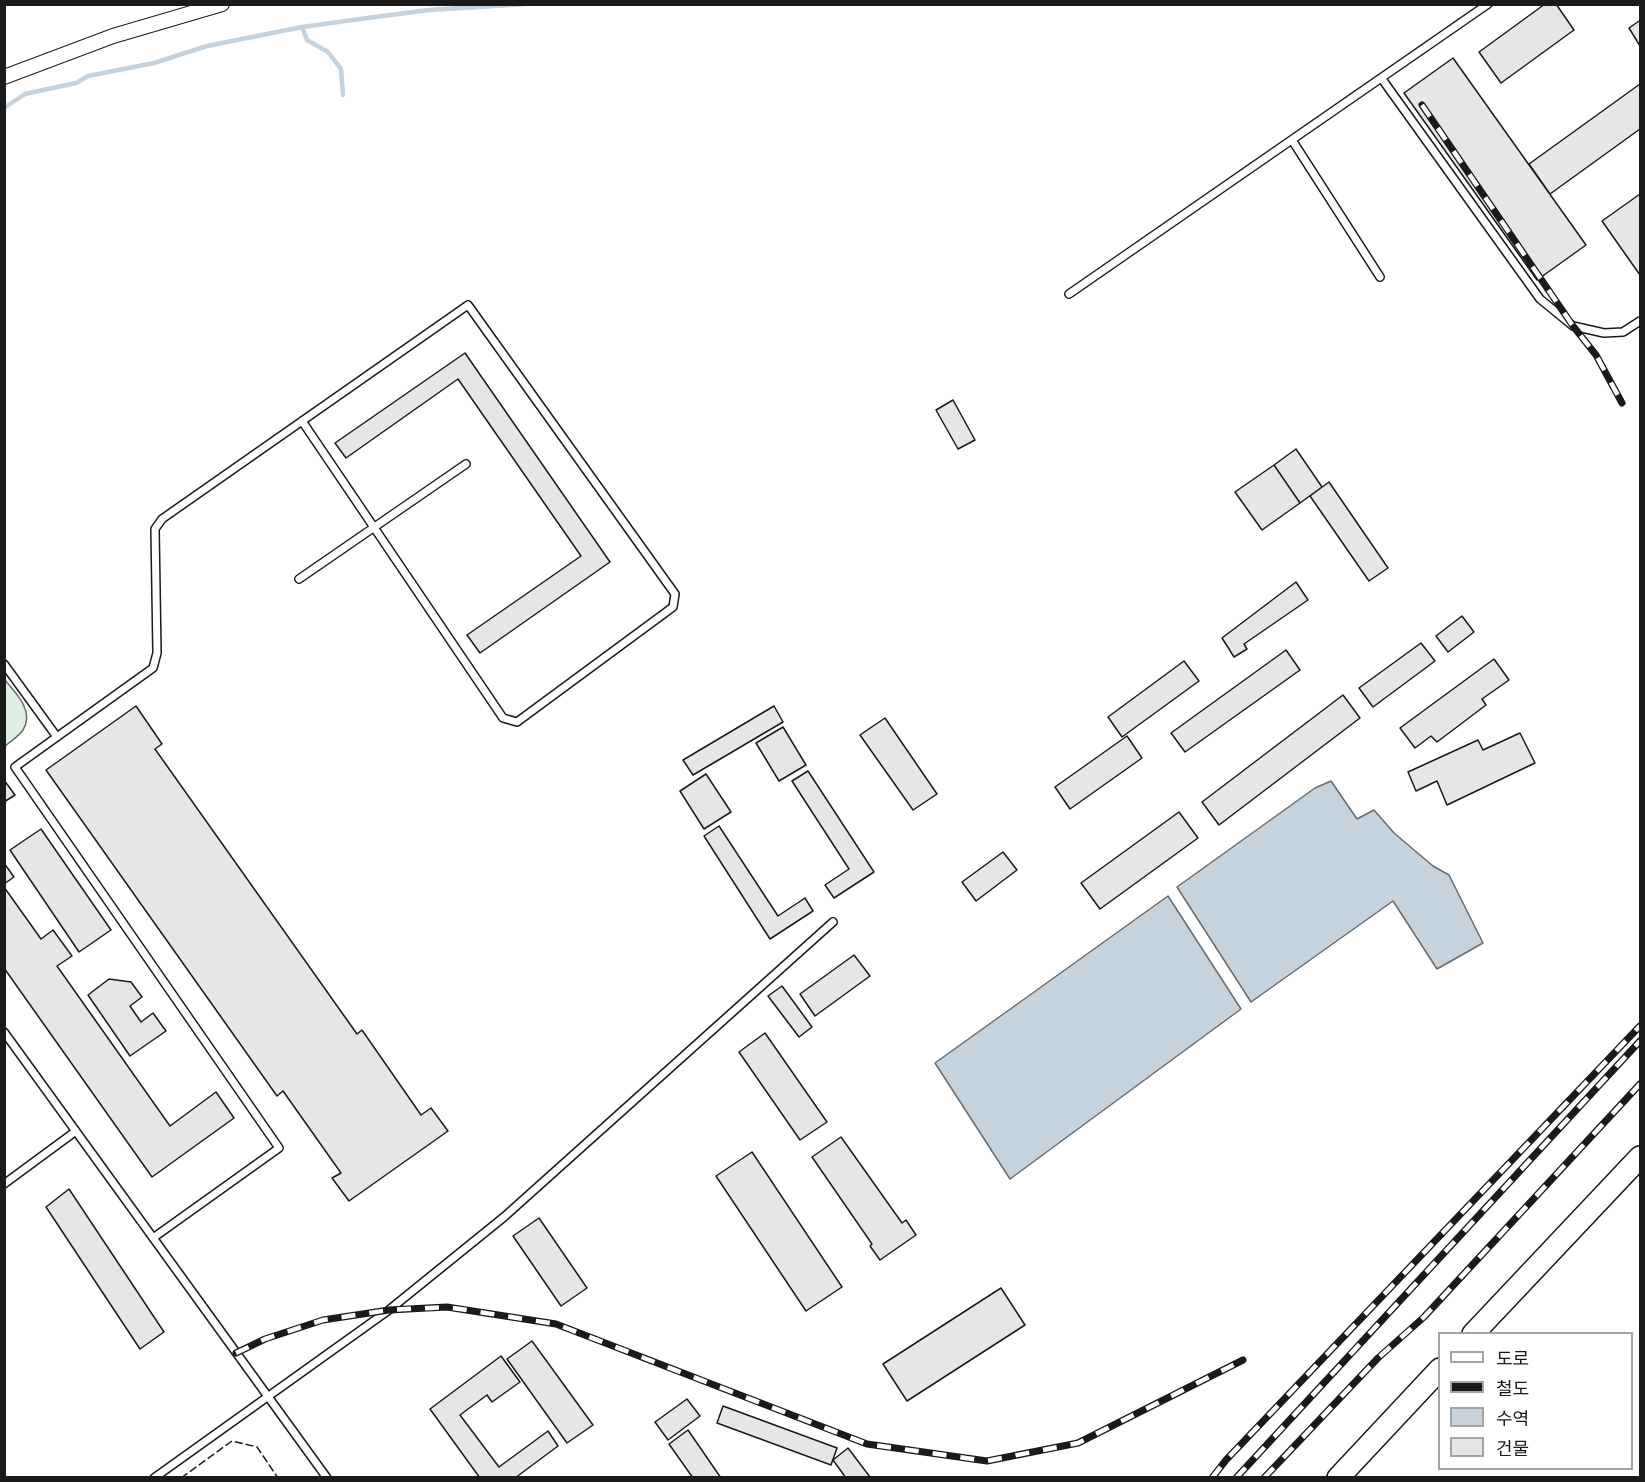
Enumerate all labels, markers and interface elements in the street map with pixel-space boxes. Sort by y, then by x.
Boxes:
legend [1438,1332,1633,1470]
text: 도로 [1496,1347,1529,1369]
text: 철도 [1496,1377,1529,1399]
text: 수역 [1496,1407,1529,1429]
text: 건물 [1496,1437,1529,1459]

